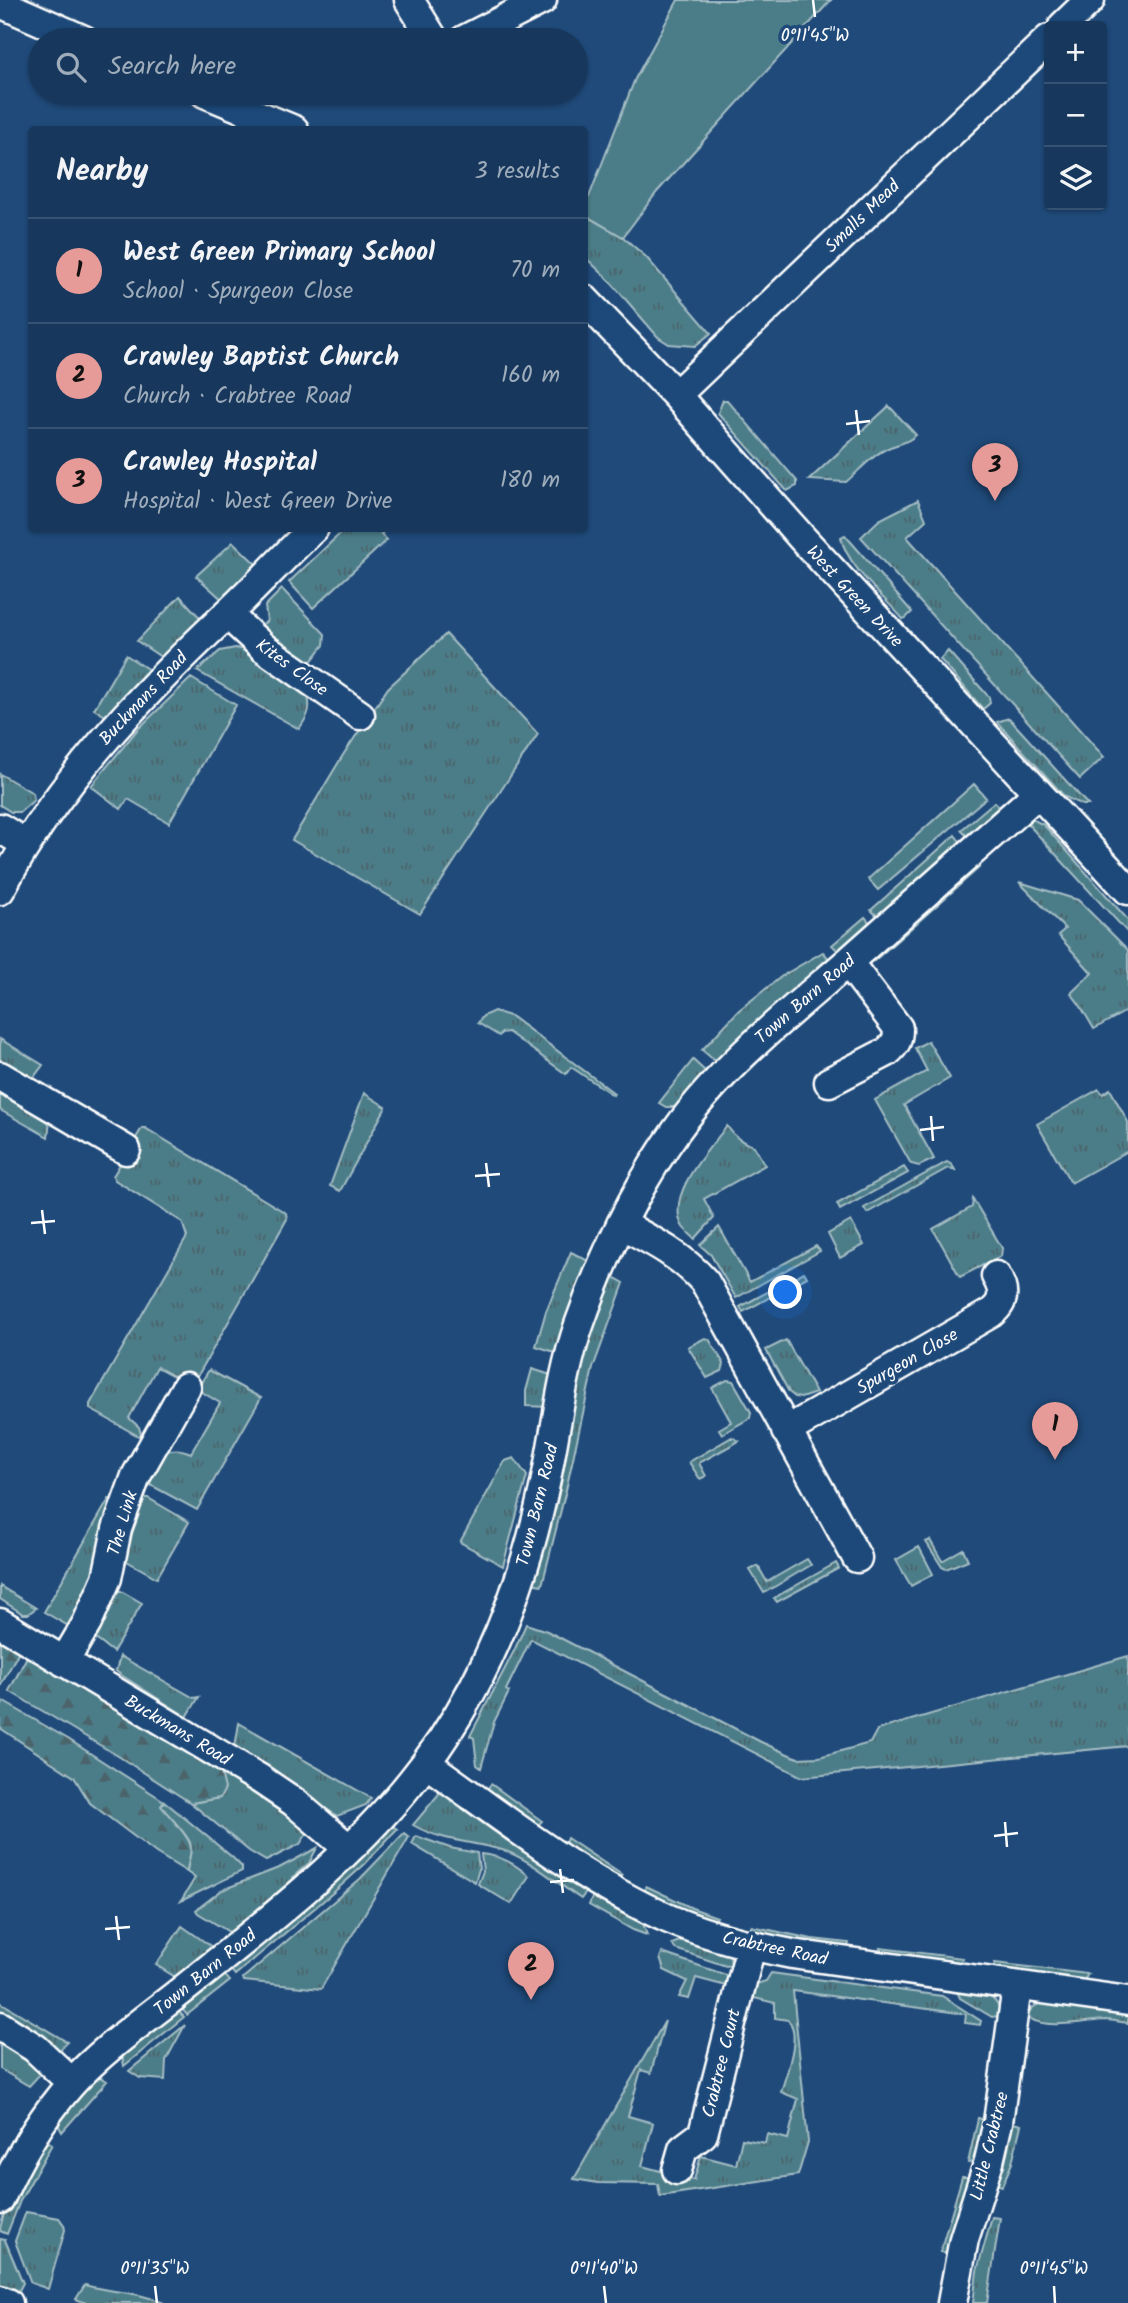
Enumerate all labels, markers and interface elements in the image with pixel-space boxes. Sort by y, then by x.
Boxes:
map controls [1044,21,1107,210]
button: + [1044,21,1107,84]
text: 0°11'45"W [781,22,849,51]
search box [28,28,588,105]
text: Search here [108,46,236,88]
icon: search [52,48,90,86]
button: − [1044,84,1107,147]
button: layers [1044,147,1107,210]
text: Nearby [56,148,148,196]
text: 3 results [474,154,560,190]
street label: Smalls Mead [819,173,908,261]
text: West Green Primary School [123,232,435,274]
text: 1 [76,253,82,289]
text: 70 m [510,253,560,289]
text: School · Spurgeon Close [123,274,353,310]
text: Crawley Baptist Church [123,337,399,379]
text: 2 [72,358,86,394]
text: 160 m [501,358,560,394]
text: Church · Crabtree Road [123,379,351,415]
text: Crawley Hospital [123,442,317,484]
pin: 3 [972,443,1018,501]
text: 3 [73,463,85,499]
text: 180 m [500,463,560,499]
text: Hospital · West Green Drive [123,484,392,520]
street label: West Green Drive [798,539,909,655]
street label: Kites Close [249,632,334,705]
street label: Buckmans Road [93,645,196,753]
street label: Town Barn Road [749,947,864,1052]
your location [768,1275,802,1309]
street label: Spurgeon Close [851,1321,964,1403]
pin: 1 [1032,1402,1078,1460]
street label: Town Barn Road [509,1440,568,1570]
street label: The Link [100,1487,147,1559]
street label: Buckmans Road [118,1688,237,1775]
street label: Town Barn Road [148,1922,265,2024]
street label: Crabtree Road [719,1924,831,1975]
pin: 2 [508,1942,554,2000]
street label: Crabtree Court [695,2005,750,2121]
street label: Little Crabtree [963,2089,1018,2204]
text: 0°11'35"W [121,2255,190,2284]
text: 0°11'40"W [570,2255,638,2284]
text: 0°11'45"W [1020,2255,1088,2284]

